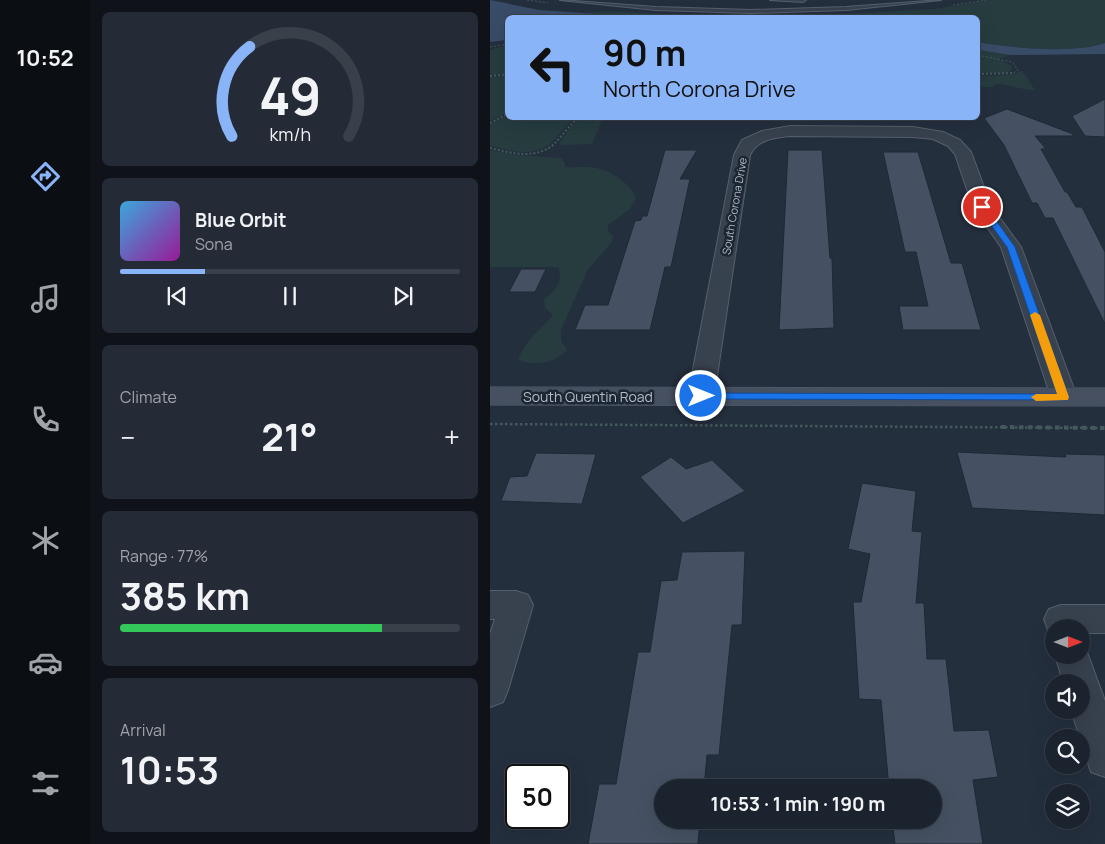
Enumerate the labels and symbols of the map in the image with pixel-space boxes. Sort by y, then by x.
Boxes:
street label: South Corona Drive [718,156,750,256]
pin [961,186,1003,228]
position arrow [674,369,726,421]
street label: South Quentin Road [523,387,653,406]
north arrow [1045,619,1090,664]
speed limit sign: 50 [505,764,570,829]

